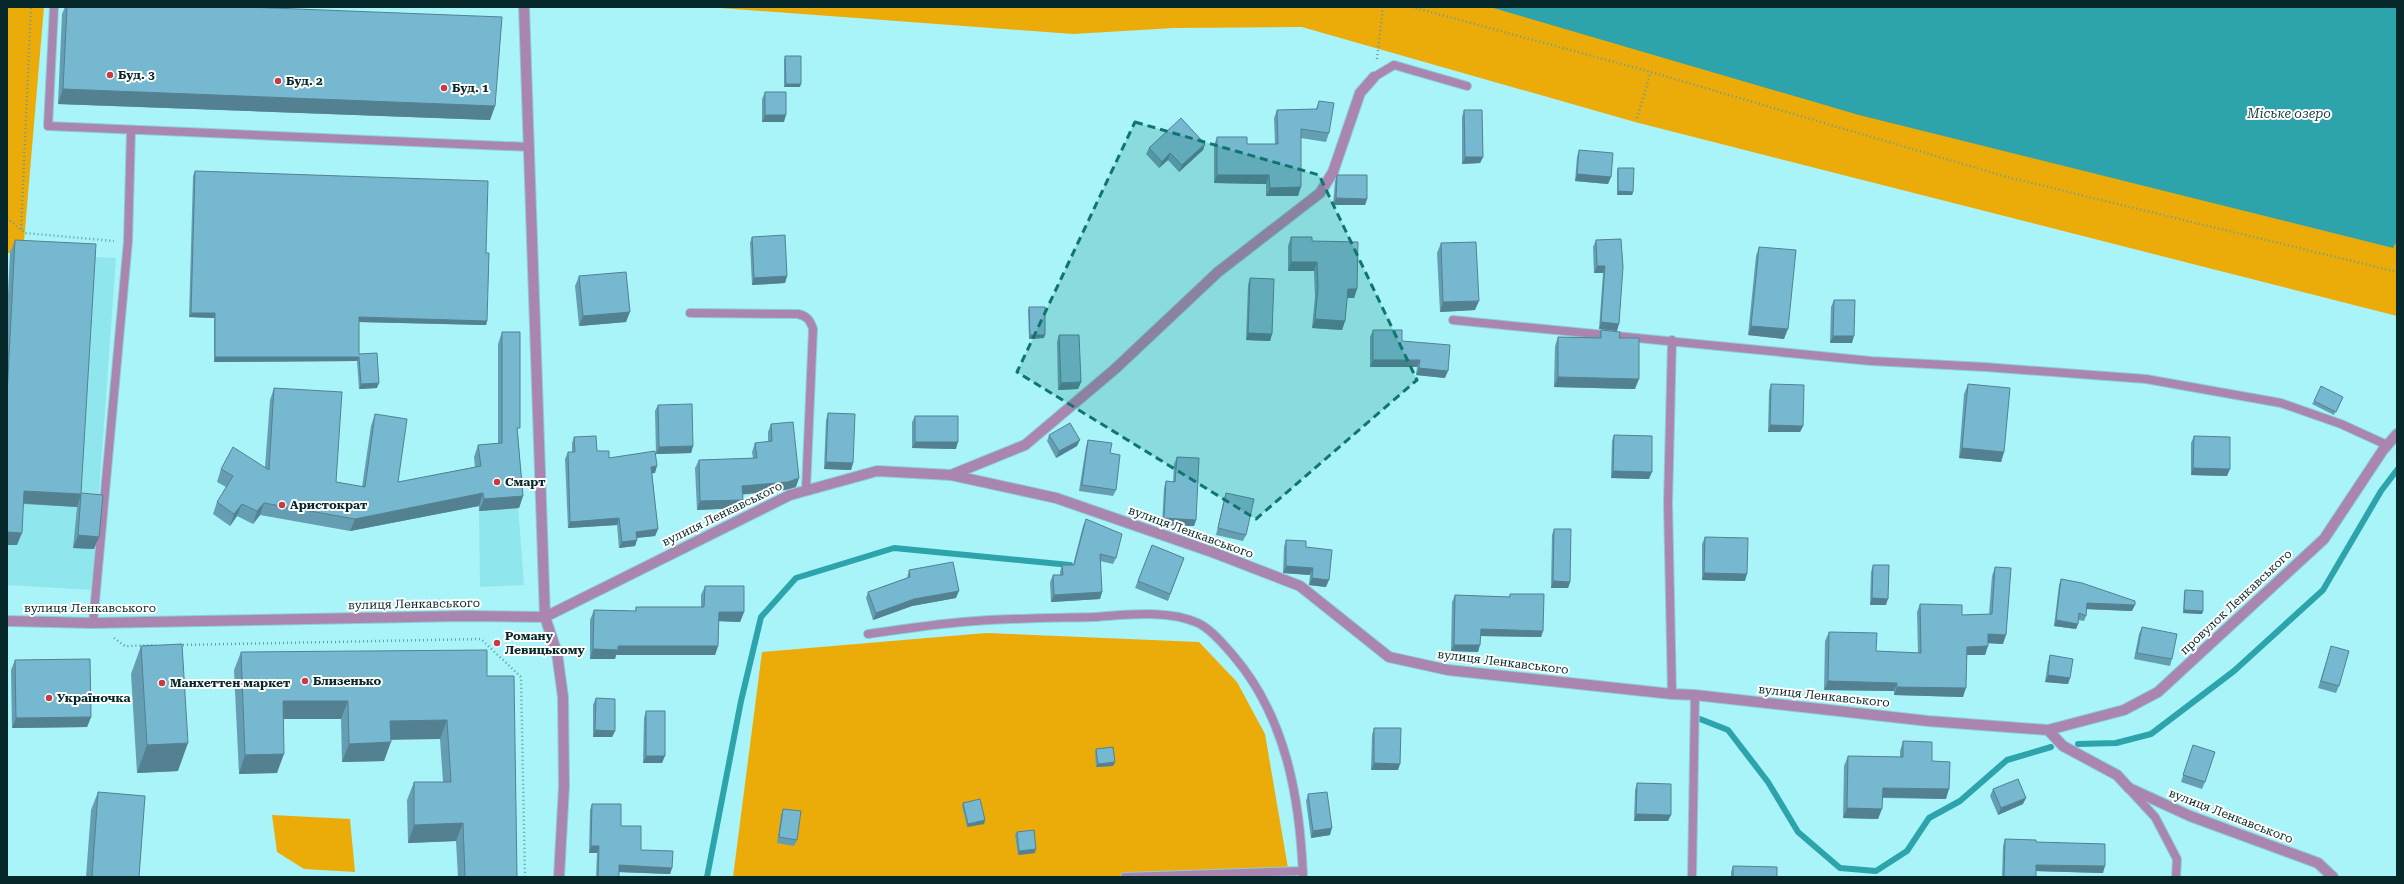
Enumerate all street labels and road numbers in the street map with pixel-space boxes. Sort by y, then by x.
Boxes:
street label: вулиця Ленкавського [660,479,784,549]
street label: вулиця Ленкавського [1127,503,1255,561]
street label: провулок Ленкавського [2177,547,2295,657]
street label: вулиця Ленкавського [348,596,480,612]
street label: вулиця Ленкавського [24,601,156,615]
street label: вулиця Ленкавського [1437,647,1569,677]
street label: вулиця Ленкавського [1758,682,1890,710]
street label: вулиця Ленкавського [2167,786,2295,846]

